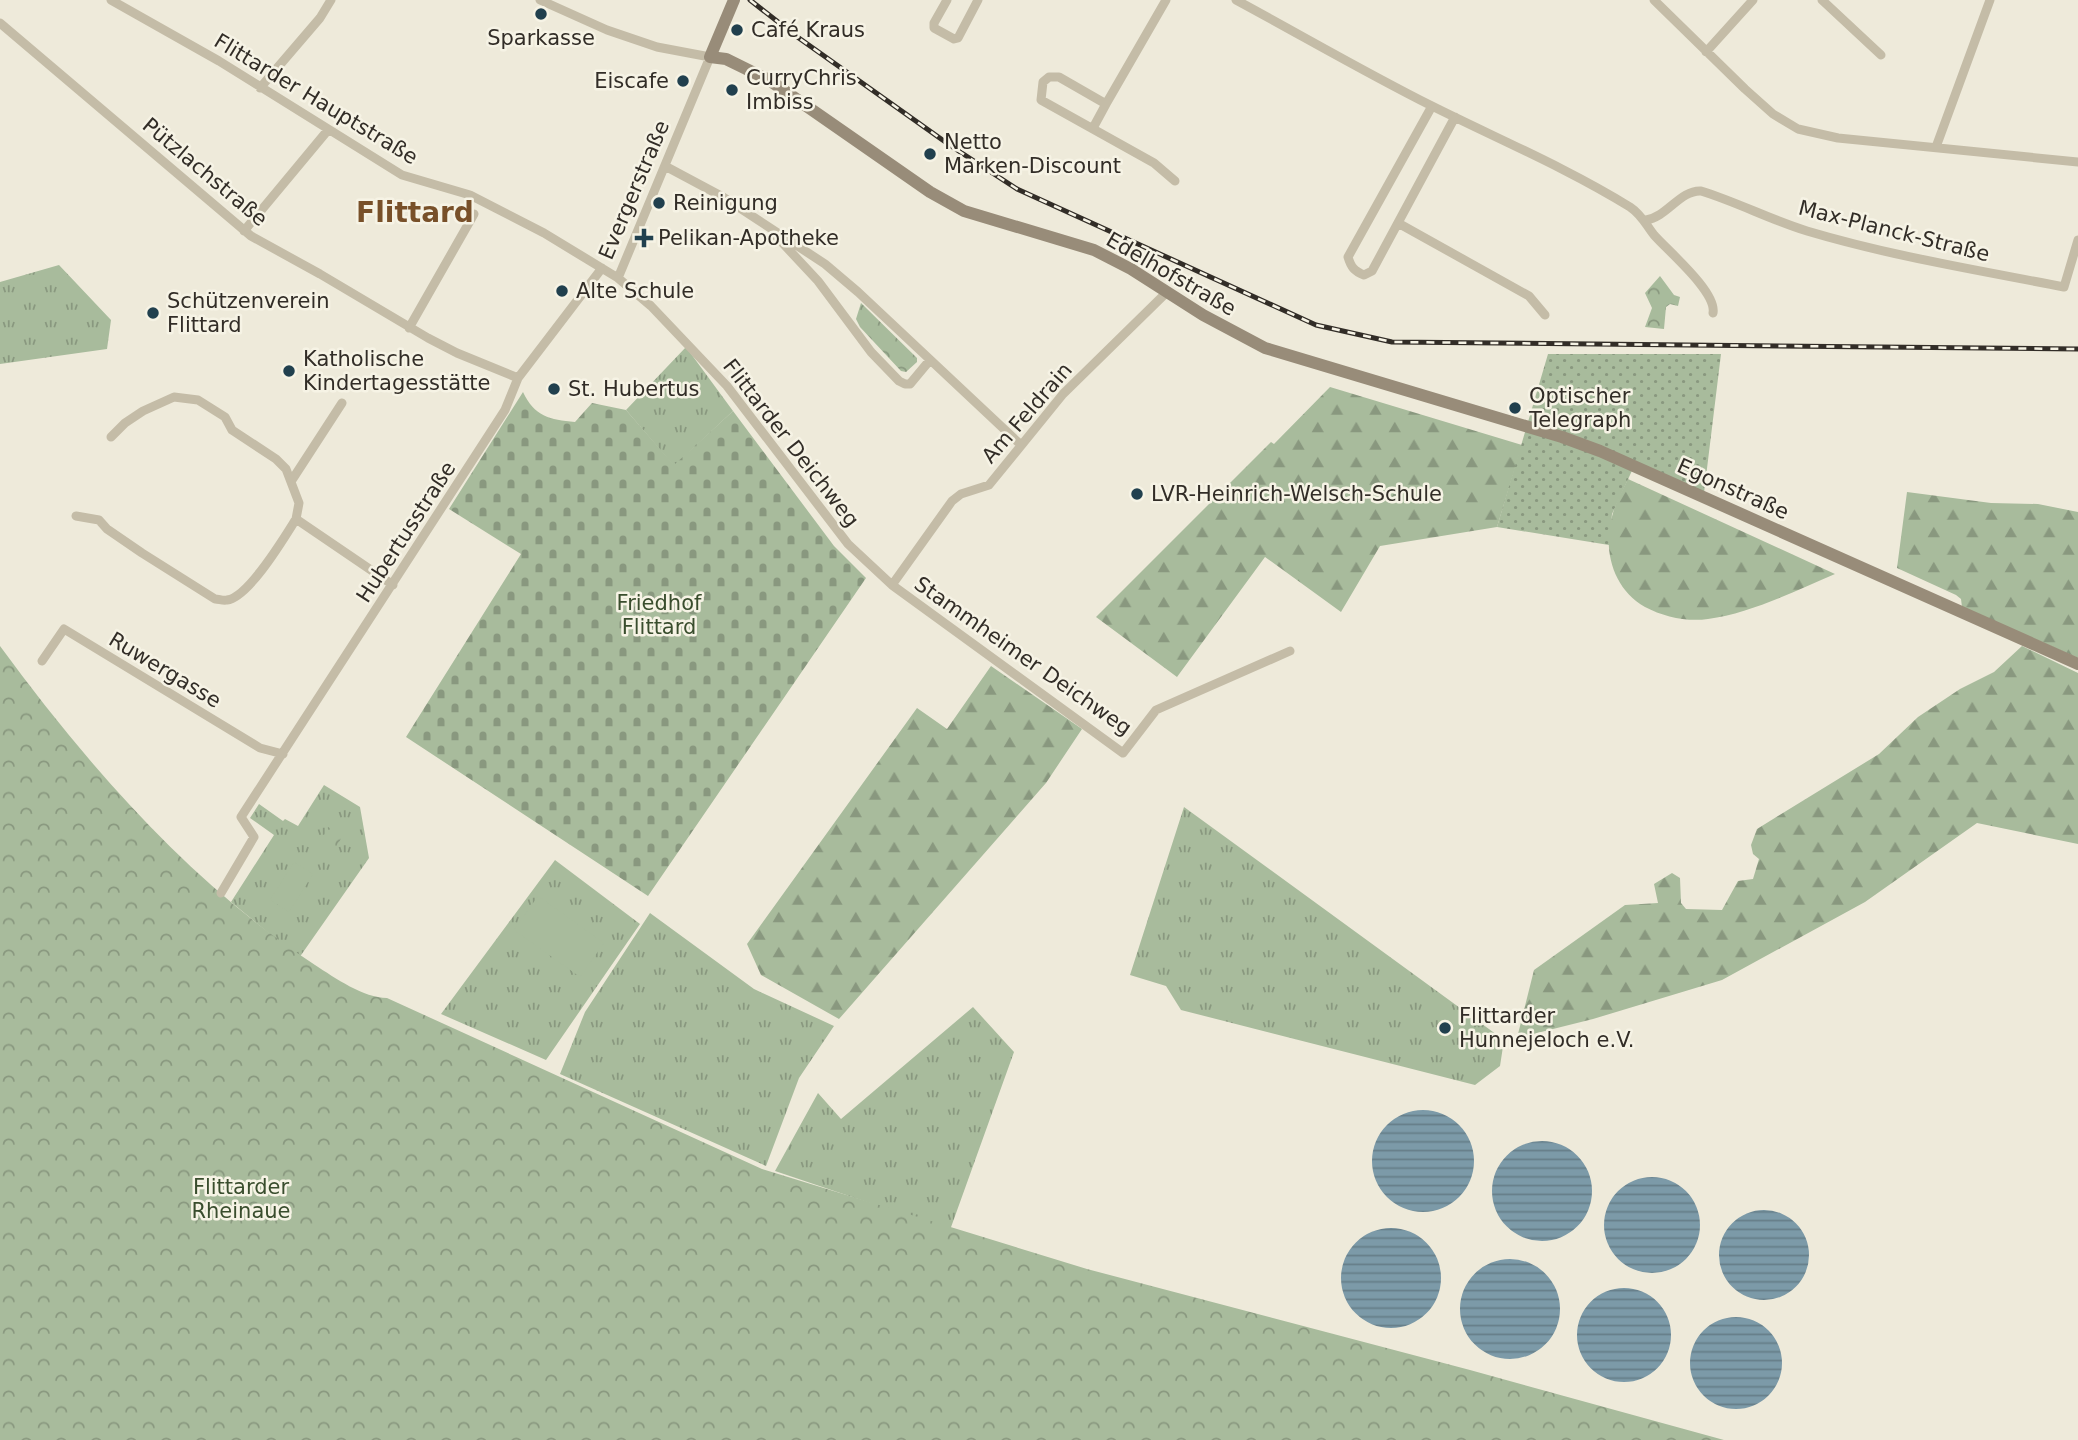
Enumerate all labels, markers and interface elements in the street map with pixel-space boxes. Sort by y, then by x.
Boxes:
marker: Sparkasse [533,6,549,22]
place label: Café Kraus [751,18,865,42]
marker: Café Kraus [729,22,745,38]
place label: Sparkasse [487,26,595,50]
street label: Flittarder Hauptstraße [210,29,422,169]
place label: CurryChris Imbiss [746,66,857,114]
place label: Eiscafe [594,69,669,93]
marker: Eiscafe [675,73,691,89]
marker: CurryChris Imbiss [724,82,740,98]
street label: Pützlachstraße [138,113,272,231]
street label: Evergerstraße [594,117,674,263]
place label: Netto Marken-Discount [944,130,1121,178]
marker: Netto Marken-Discount [922,146,938,162]
place label: Reinigung [673,191,778,215]
marker: Reinigung [651,195,667,211]
district label: Flittard [356,196,474,229]
street label: Max-Planck-Straße [1796,196,1992,266]
place label: Pelikan-Apotheke [658,226,839,250]
street label: Edelhofstraße [1102,227,1240,321]
marker: Pelikan-Apotheke [636,230,652,246]
place label: Alte Schule [576,279,694,303]
marker: Alte Schule [554,283,570,299]
place label: Schützenverein Flittard [167,289,330,337]
marker: Schützenverein Flittard [145,305,161,321]
place label: Katholische Kindertagesstätte [303,347,491,395]
street label: Flittarder Deichweg [718,354,864,532]
street label: Am Feldrain [977,358,1077,468]
marker: Katholische Kindertagesstätte [281,363,297,379]
place label: St. Hubertus [568,377,699,401]
marker: St. Hubertus [546,381,562,397]
place label: Optischer Telegraph [1528,384,1631,432]
marker: Optischer Telegraph [1507,400,1523,416]
street label: Egonstraße [1673,454,1793,524]
street label: Hubertusstraße [351,457,461,607]
place label: LVR-Heinrich-Welsch-Schule [1151,482,1442,506]
marker: LVR-Heinrich-Welsch-Schule [1129,486,1145,502]
street label: Stammheimer Deichweg [910,572,1136,740]
park label: Friedhof Flittard [617,591,702,639]
street label: Ruwergasse [105,627,225,713]
place label: Flittarder Hunnejeloch e.V. [1459,1004,1635,1052]
marker: Flittarder Hunnejeloch e.V. [1437,1020,1453,1036]
park label: Flittarder Rheinaue [191,1175,291,1223]

